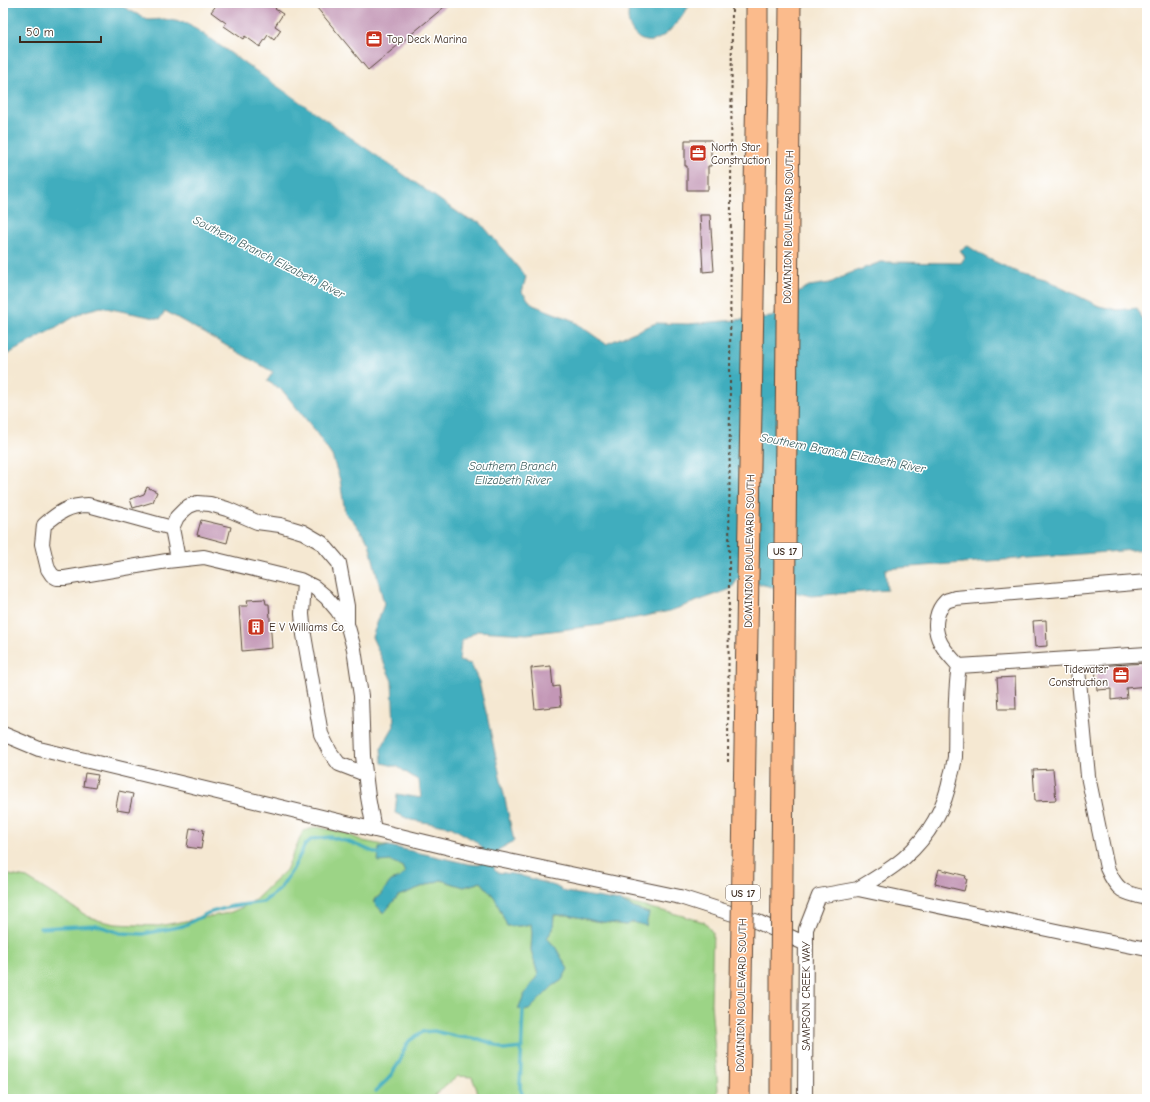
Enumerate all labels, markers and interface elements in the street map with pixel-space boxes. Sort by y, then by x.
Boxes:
scale bar [20,18,101,44]
text: 50 m [26,25,54,39]
office icon: Top Deck Marina [364,29,384,49]
place label: Top Deck Marina [387,33,467,46]
place label: North Star Construction [711,141,770,167]
office icon: North Star Construction [688,143,708,163]
street label: DOMINION BOULEVARD SOUTH [781,150,796,304]
water label: Southern Branch Elizabeth River [191,213,348,302]
water label: Southern Branch Elizabeth River [759,430,928,476]
water label: Southern Branch Elizabeth River [469,459,557,487]
street label: DOMINION BOULEVARD SOUTH [742,474,757,628]
road number: US 17 [768,543,802,559]
building icon: E V Williams Co [246,617,266,637]
place label: E V Williams Co [269,621,344,634]
place label: Tidewater Construction [1049,663,1109,689]
office icon: Tidewater Construction [1111,665,1131,685]
road number: US 17 [726,885,760,901]
street label: DOMINION BOULEVARD SOUTH [734,918,749,1072]
street label: SAMPSON CREEK WAY [800,941,813,1051]

